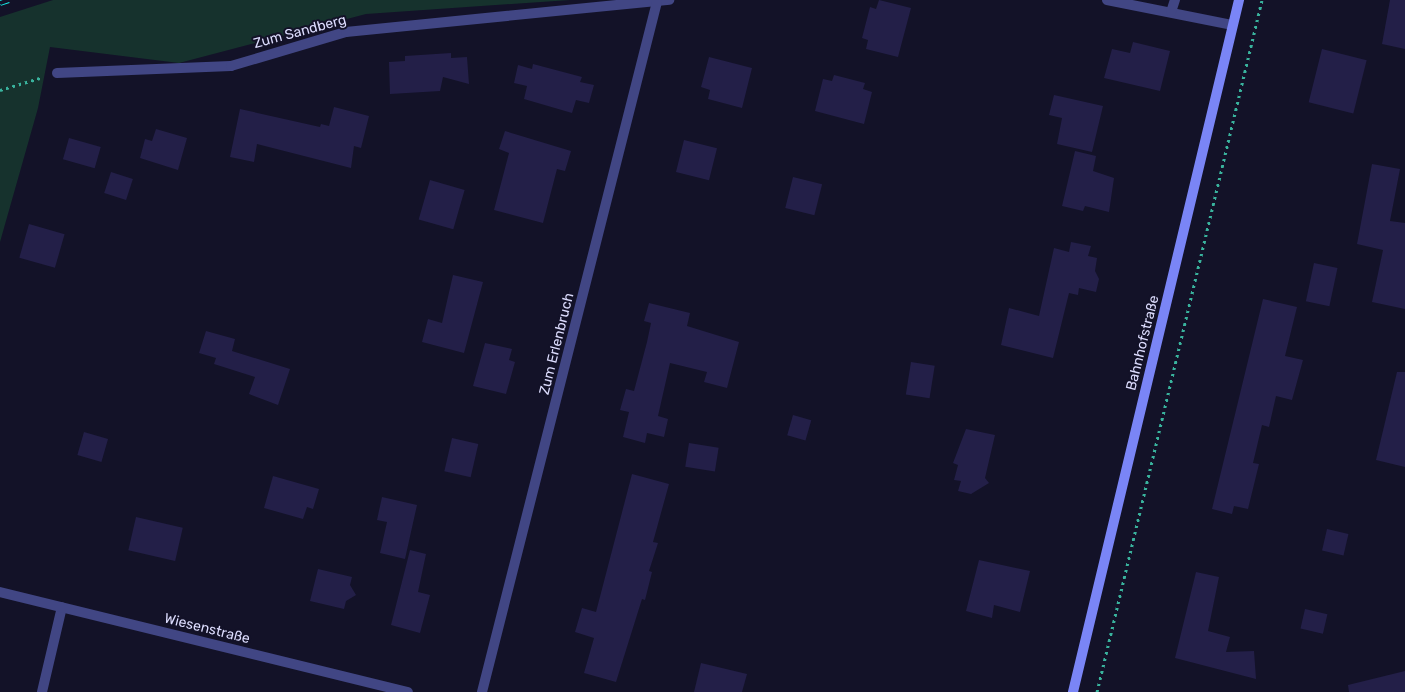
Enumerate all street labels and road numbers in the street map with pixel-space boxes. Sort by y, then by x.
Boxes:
street label: Zum Sandberg [252,12,348,52]
street label: Zum Erlenbruch [536,291,578,397]
street label: Bahnhofstraße [1123,294,1163,392]
street label: Wiesenstraße [163,610,251,648]

